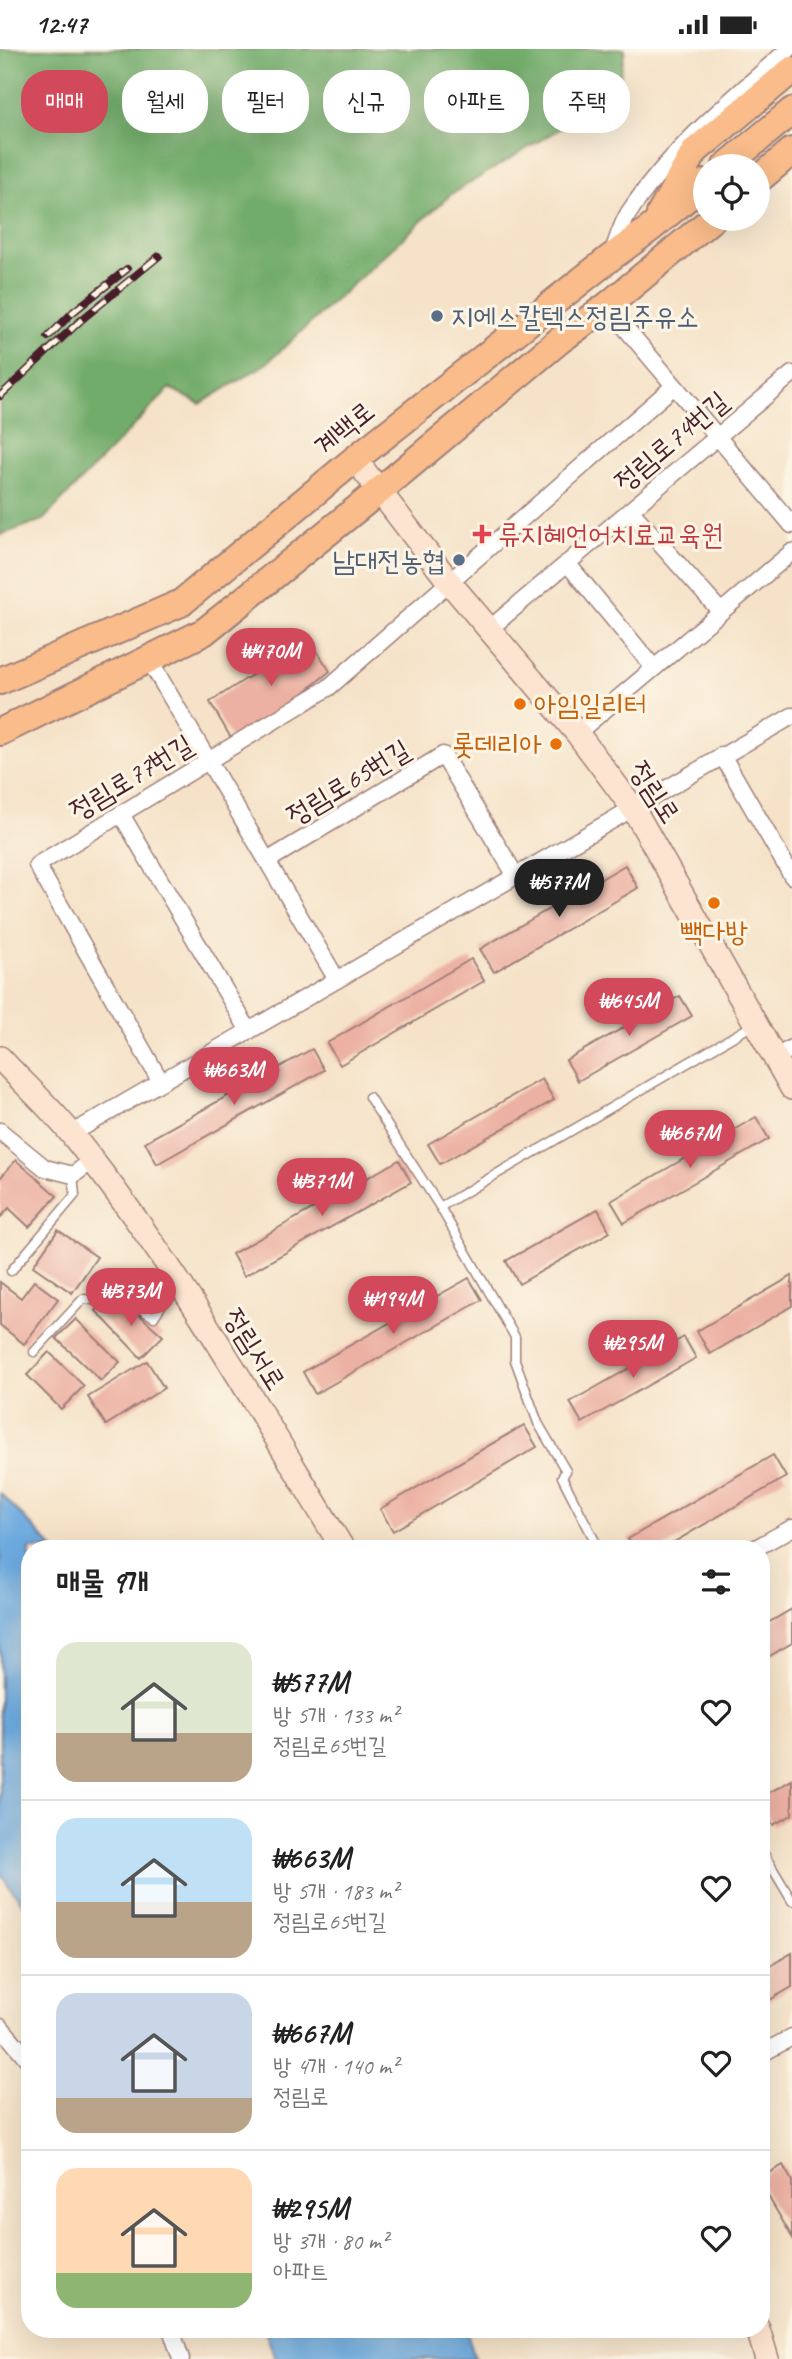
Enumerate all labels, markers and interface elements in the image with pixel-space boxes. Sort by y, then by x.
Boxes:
text: 12:47 [35,8,87,41]
chip: 매매 [21,70,108,133]
chip: 월세 [122,70,208,133]
chip: 필터 [222,70,309,133]
chip: 신규 [323,70,410,133]
chip: 아파트 [424,70,529,133]
chip: 주택 [543,70,630,133]
map controls [693,154,770,231]
button: locate [693,154,770,231]
place label: 지에스칼텍스정림주유소 [451,299,699,334]
marker: 지에스칼텍스정림주유소 [429,308,445,324]
street label: 정림로74번길 [607,383,735,499]
street label: 계백로 [307,393,381,463]
place label: 류지혜언어치료교육원 [498,517,723,552]
marker: 류지혜언어치료교육원 [472,524,492,544]
place label: 남대전농협 [332,543,445,578]
marker: 남대전농협 [451,552,467,568]
pin: ₩470M [222,629,320,688]
text: ₩470M [242,636,300,665]
place label: 아임일리터 [534,687,647,722]
marker: 아임일리터 [512,696,528,712]
street label: 정림로77번길 [63,726,199,828]
place label: 롯데리아 [452,727,542,762]
street label: 정림로65번길 [280,731,416,833]
marker: 롯데리아 [548,736,564,752]
street label: 정림로 [622,754,688,830]
pin: ₩577M [510,859,608,919]
text: ₩577M [530,867,588,896]
marker: 빽다방 [706,895,722,911]
place label: 빽다방 [680,914,748,949]
pin: ₩645M [580,979,678,1038]
text: ₩645M [600,986,658,1015]
pin: ₩663M [185,1047,283,1107]
text: ₩663M [204,1055,264,1084]
pin: ₩667M [641,1111,739,1170]
text: ₩667M [660,1118,720,1147]
pin: ₩371M [273,1159,371,1218]
text: ₩371M [293,1166,351,1195]
pin: ₩373M [82,1269,180,1328]
text: ₩373M [102,1276,160,1305]
pin: ₩194M [344,1277,442,1336]
text: ₩194M [364,1284,422,1313]
street label: 정림서로 [216,1302,294,1396]
pin: ₩295M [584,1321,682,1380]
text: ₩295M [604,1328,662,1357]
text: 매물 9개 [56,1563,149,1601]
icon: filters [697,1563,735,1601]
text: ₩577M [273,1663,348,1701]
icon: home [112,1670,196,1754]
icon: heart [697,1693,735,1731]
text: 방 5개 · 133 m² [273,1701,398,1730]
text: 정림로65번길 [273,1731,386,1760]
text: ₩663M [273,1839,350,1877]
icon: home [112,1846,196,1930]
icon: heart [697,1869,735,1907]
text: 방 5개 · 183 m² [273,1877,398,1906]
text: 정림로65번길 [273,1907,386,1936]
text: ₩667M [273,2014,350,2052]
icon: home [112,2021,196,2105]
icon: heart [697,2044,735,2082]
text: 방 4개 · 140 m² [273,2052,398,2081]
text: 정림로 [273,2082,329,2111]
text: ₩295M [273,2189,348,2227]
icon: home [112,2196,196,2280]
icon: heart [697,2219,735,2257]
text: 방 3개 · 80 m² [273,2227,388,2256]
text: 아파트 [273,2257,329,2286]

